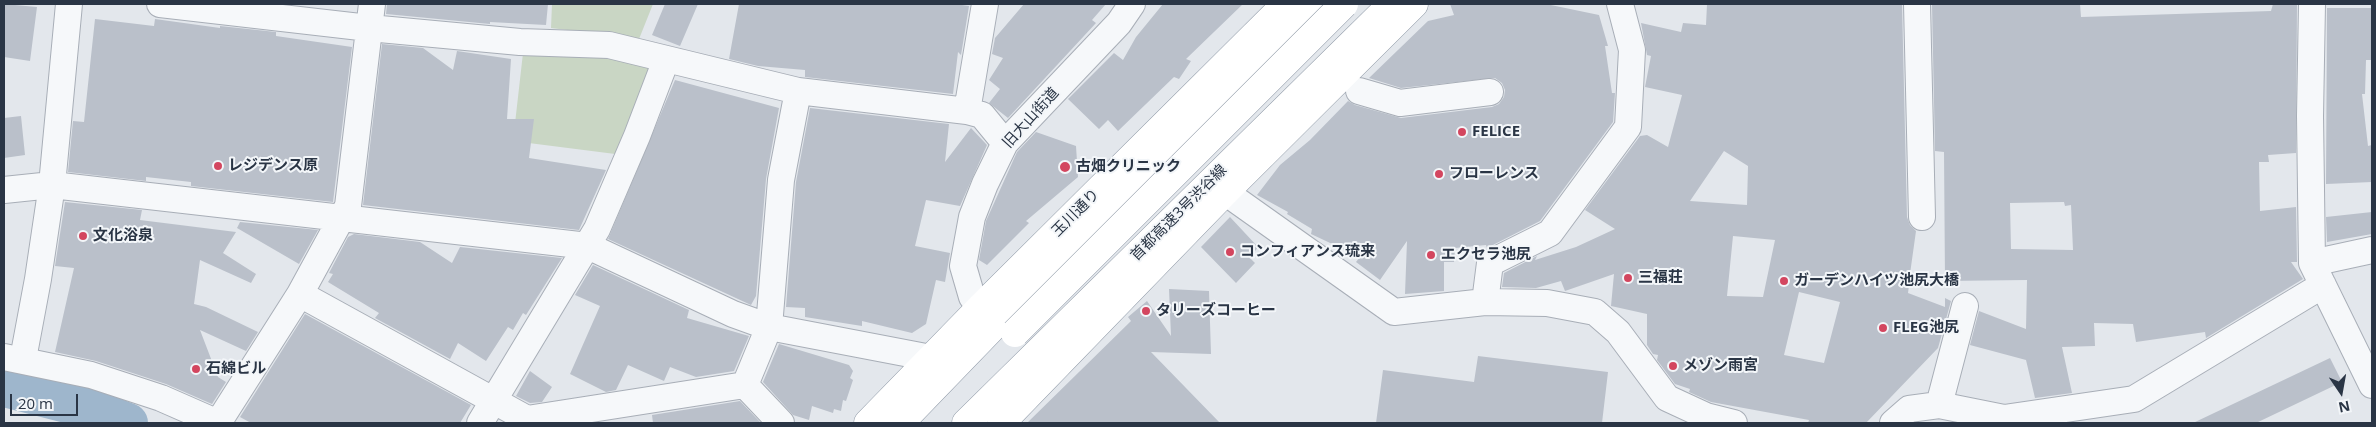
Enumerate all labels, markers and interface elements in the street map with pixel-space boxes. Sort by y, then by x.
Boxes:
street label: 旧大山街道 [999,84,1063,152]
place label: FELICE [1472,123,1520,141]
marker: FELICE [1456,126,1468,138]
place label: レジデンス原 [228,157,318,175]
place label: 古畑クリニック [1076,158,1181,176]
marker: レジデンス原 [212,160,224,172]
marker: 古畑クリニック [1058,160,1072,174]
street label: 首都高速3号渋谷線 [1127,161,1231,265]
place label: フローレンス [1449,165,1539,183]
marker: フローレンス [1433,168,1445,180]
street label: 玉川通り [1048,185,1104,241]
place label: 文化浴泉 [93,227,153,245]
marker: 文化浴泉 [77,230,89,242]
place label: コンフィアンス琉来 [1240,243,1375,261]
marker: コンフィアンス琉来 [1224,246,1236,258]
place label: エクセラ池尻 [1441,246,1531,264]
marker: エクセラ池尻 [1425,249,1437,261]
place label: 三福荘 [1638,269,1683,287]
marker: 三福荘 [1622,272,1634,284]
place label: ガーデンハイツ池尻大橋 [1794,272,1959,290]
marker: ガーデンハイツ池尻大橋 [1778,275,1790,287]
place label: タリーズコーヒー [1156,302,1276,320]
marker: タリーズコーヒー [1140,305,1152,317]
place label: FLEG池尻 [1893,319,1959,337]
marker: FLEG池尻 [1877,322,1889,334]
place label: メゾン雨宮 [1683,357,1758,375]
place label: 石綿ビル [206,360,266,378]
marker: メゾン雨宮 [1667,360,1679,372]
marker: 石綿ビル [190,363,202,375]
north arrow [2316,367,2366,417]
scale bar [12,384,80,416]
text: 20 m [18,393,53,413]
text: N [2337,397,2352,418]

